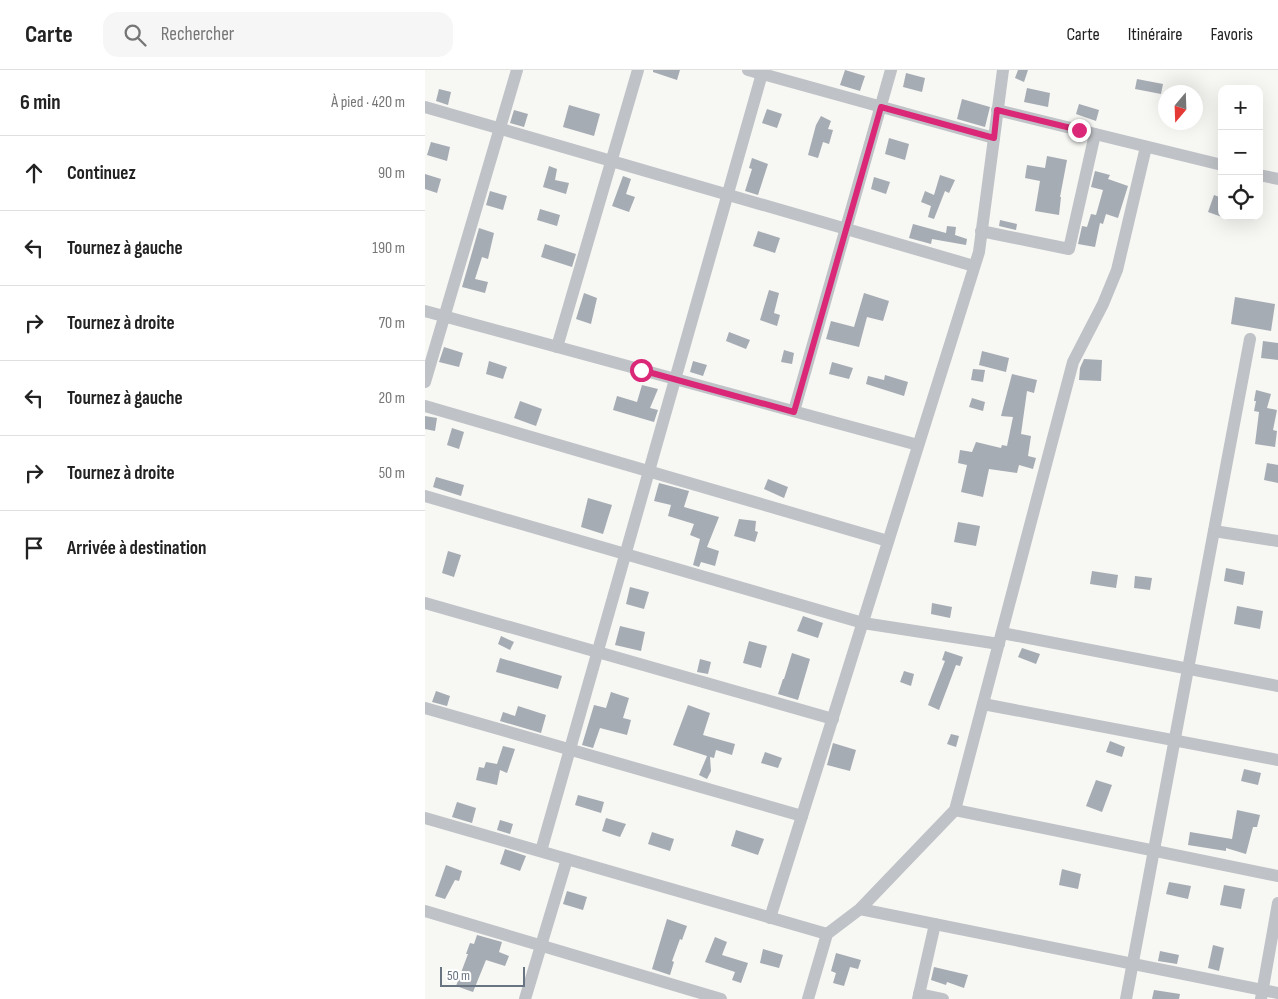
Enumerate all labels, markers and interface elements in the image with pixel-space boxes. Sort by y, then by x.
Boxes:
search box [103,12,453,57]
text: Carte [25,20,73,49]
icon: search [121,21,149,49]
text: Rechercher [161,23,234,46]
text: Carte [1066,24,1100,45]
text: Itinéraire [1128,24,1182,45]
text: Favoris [1210,24,1253,45]
north arrow [1158,85,1203,130]
map controls [1218,85,1263,220]
button: + [1218,85,1263,130]
text: 6 min [20,90,61,115]
text: À pied · 420 m [331,93,405,112]
route end [1068,119,1091,142]
button: − [1218,130,1263,175]
icon: ahead [20,159,48,187]
text: Continuez [67,162,136,185]
text: 90 m [378,164,405,183]
button: locate [1218,175,1263,220]
icon: left [20,234,48,262]
text: Tournez à gauche [67,237,183,260]
text: 190 m [372,239,405,258]
icon: right [20,309,48,337]
text: Tournez à droite [67,312,175,335]
text: 70 m [379,314,405,333]
route start [630,359,653,382]
icon: left [20,384,48,412]
text: Tournez à gauche [67,387,183,410]
text: 20 m [378,389,405,408]
icon: right [20,459,48,487]
text: Tournez à droite [67,462,175,485]
text: 50 m [379,464,405,483]
icon: arrive [20,534,48,562]
text: Arrivée à destination [67,537,207,560]
scale bar [440,964,525,987]
text: 50 m [447,967,470,984]

